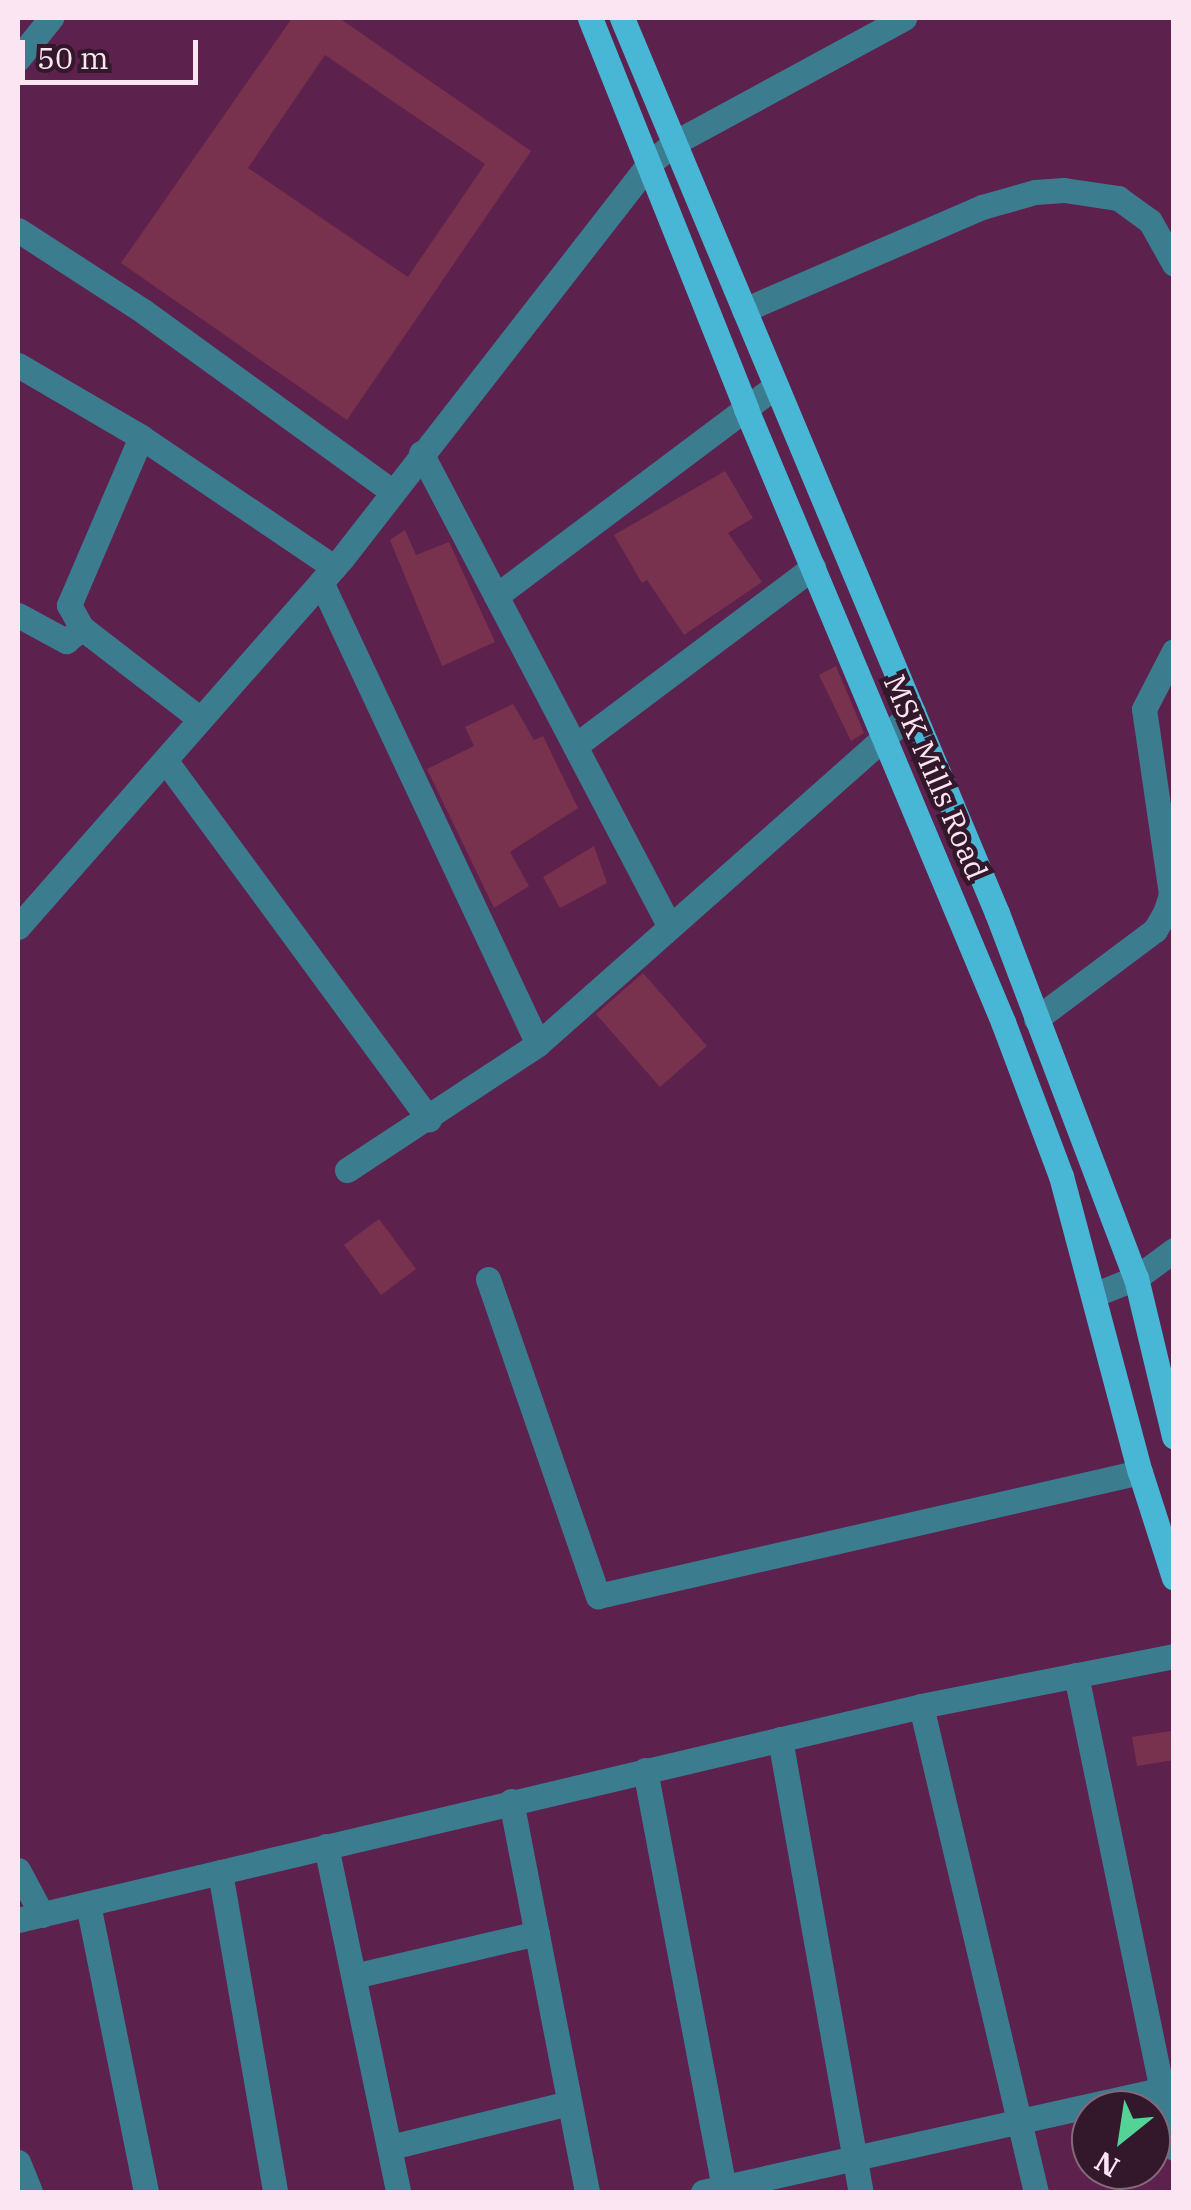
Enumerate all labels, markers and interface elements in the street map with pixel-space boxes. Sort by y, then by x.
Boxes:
scale bar [25,20,202,82]
text: 50 m [37,38,109,77]
street label: MSK Mills Road [877,669,995,885]
north arrow [1071,2090,1171,2190]
text: N [1088,2143,1126,2186]

